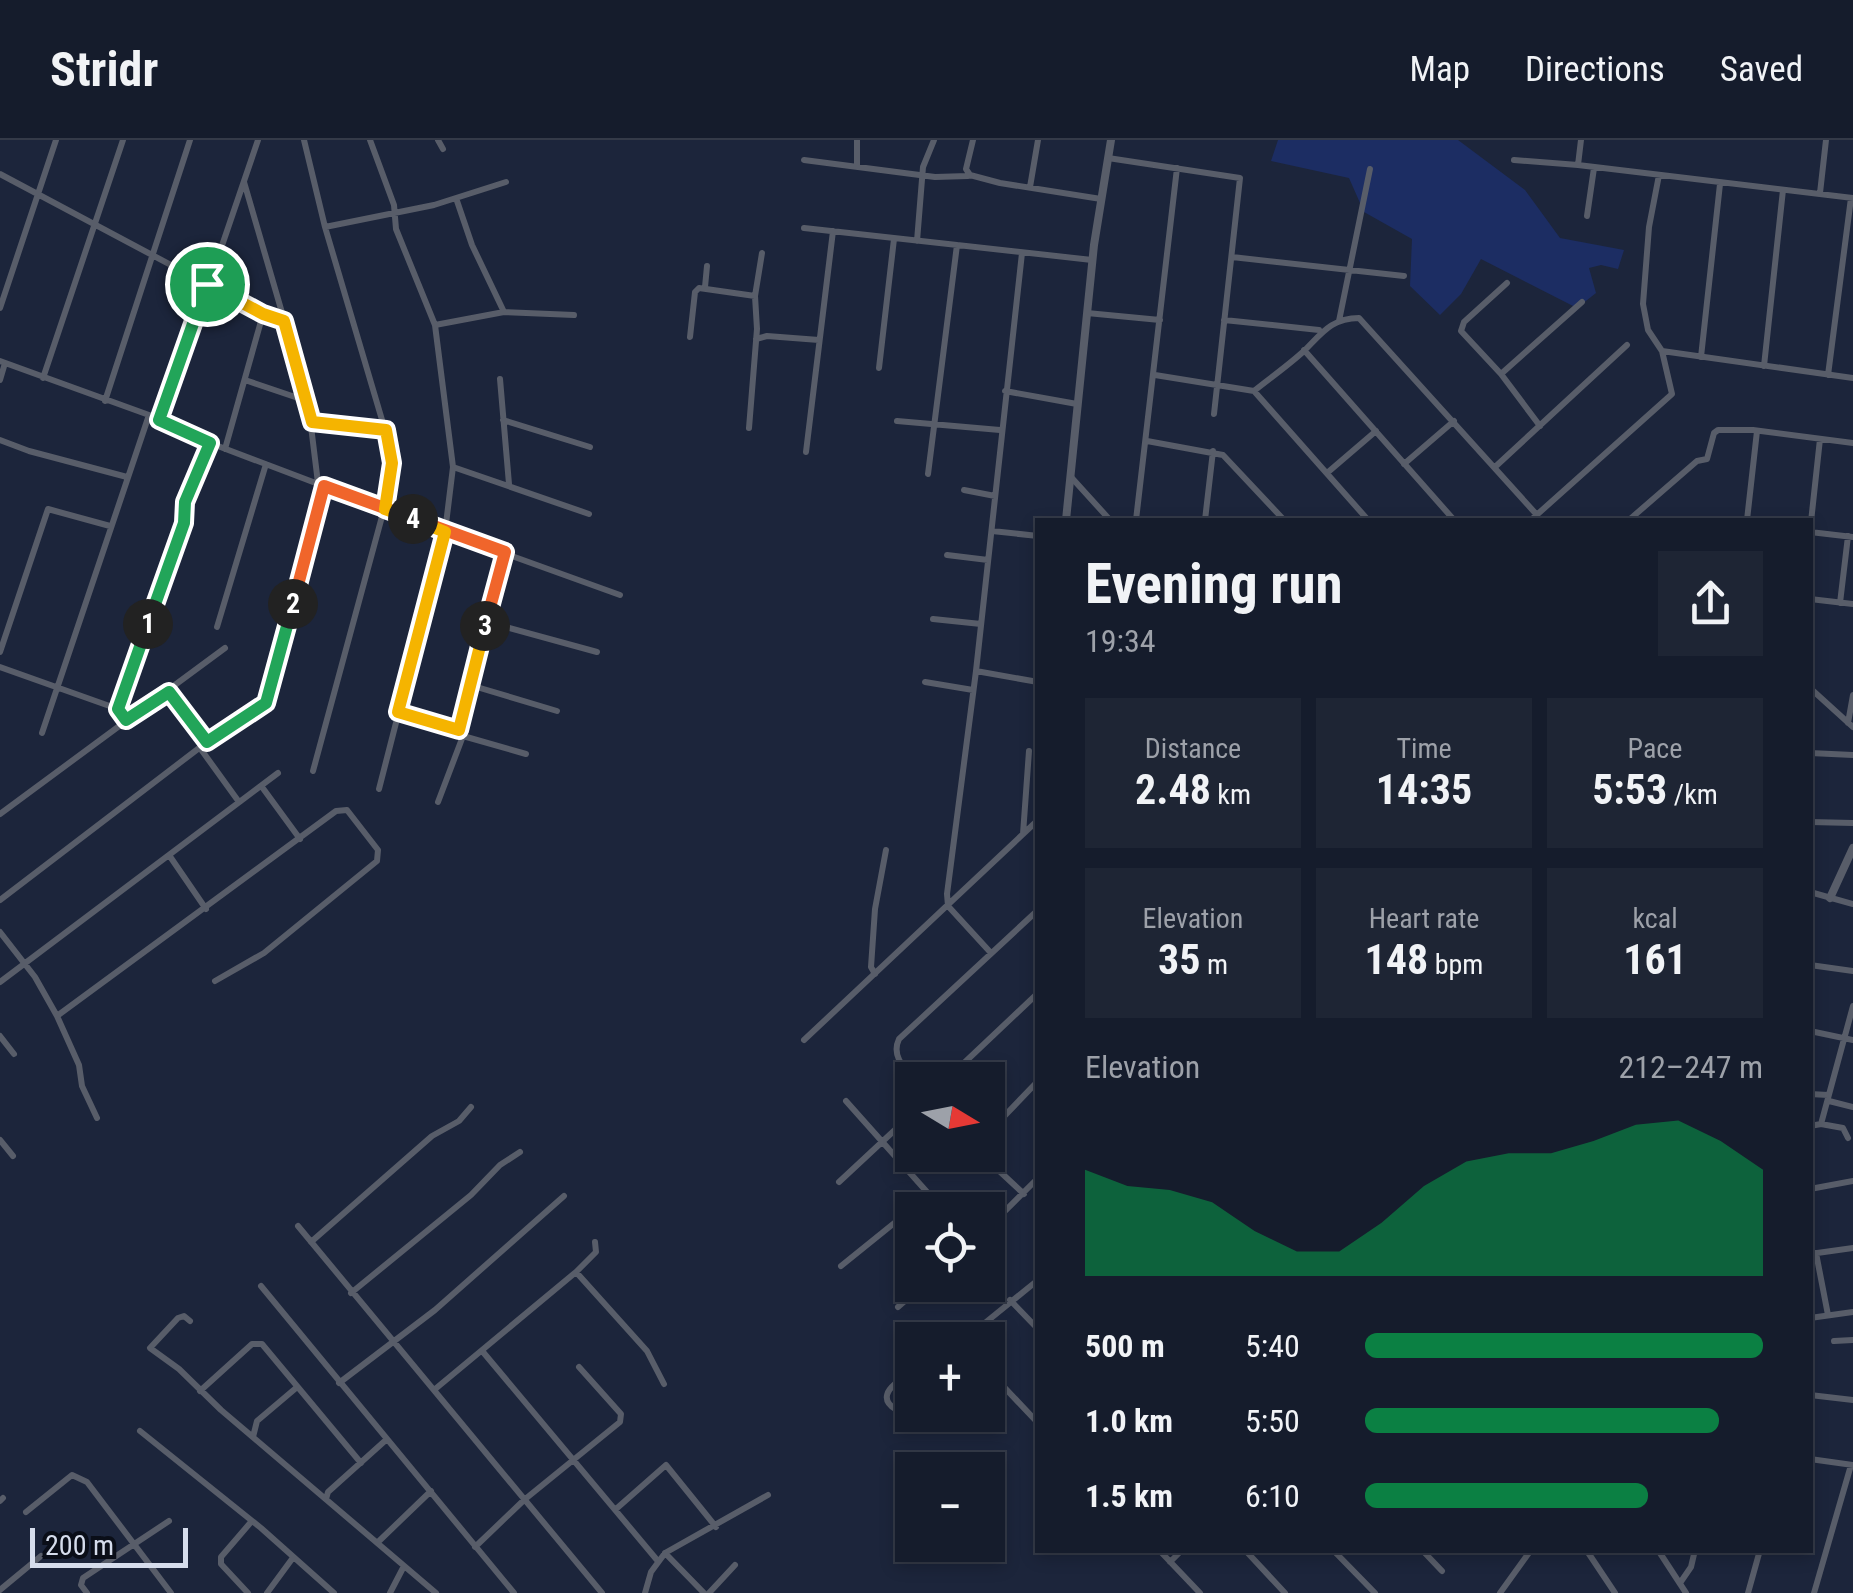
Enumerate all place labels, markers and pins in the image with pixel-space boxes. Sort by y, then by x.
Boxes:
pin [165,242,250,327]
pin: 4 [388,494,438,544]
pin: 2 [268,579,318,629]
pin: 1 [123,599,173,649]
pin: 3 [460,601,510,651]

